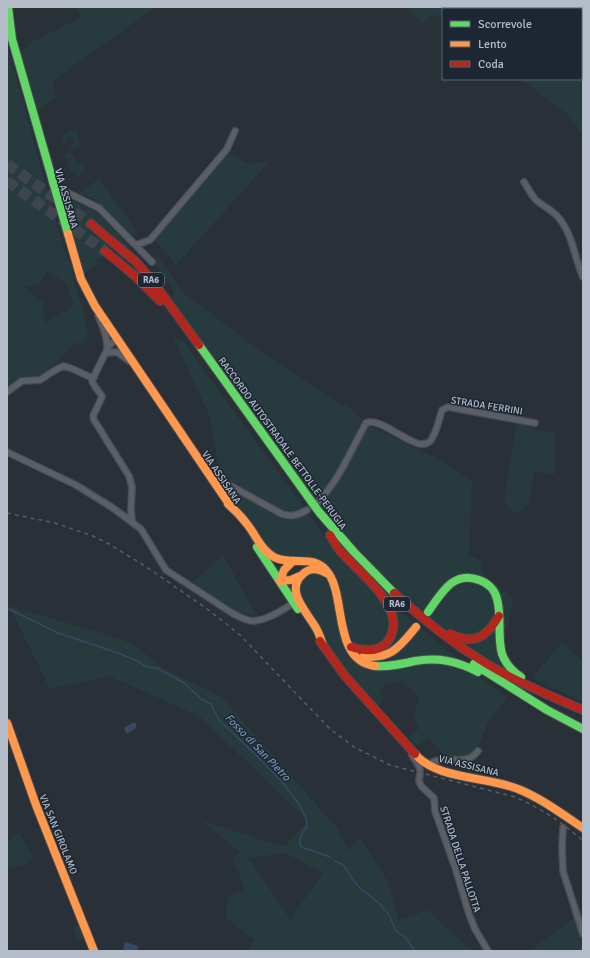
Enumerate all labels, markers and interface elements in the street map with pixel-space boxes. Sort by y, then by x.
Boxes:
legend [442,8,582,80]
text: Scorrevole [478,17,532,32]
text: Lento [478,37,507,52]
text: Coda [478,57,504,72]
street label: VIA ASSISANA [52,167,80,230]
road number: RA6 [138,273,164,287]
street label: RACCORDO AUTOSTRADALE BETTOLLE-PERUGIA [216,355,349,532]
street label: STRADA FERRINI [450,394,524,418]
street label: VIA ASSISANA [199,449,243,507]
road number: RA6 [384,597,410,611]
water label: Fosso di San Pietro [222,711,294,785]
street label: VIA ASSISANA [437,753,500,779]
street label: VIA SAN GIROLAMO [37,793,80,877]
street label: STRADA DELLA PALLOTTA [437,805,483,914]

